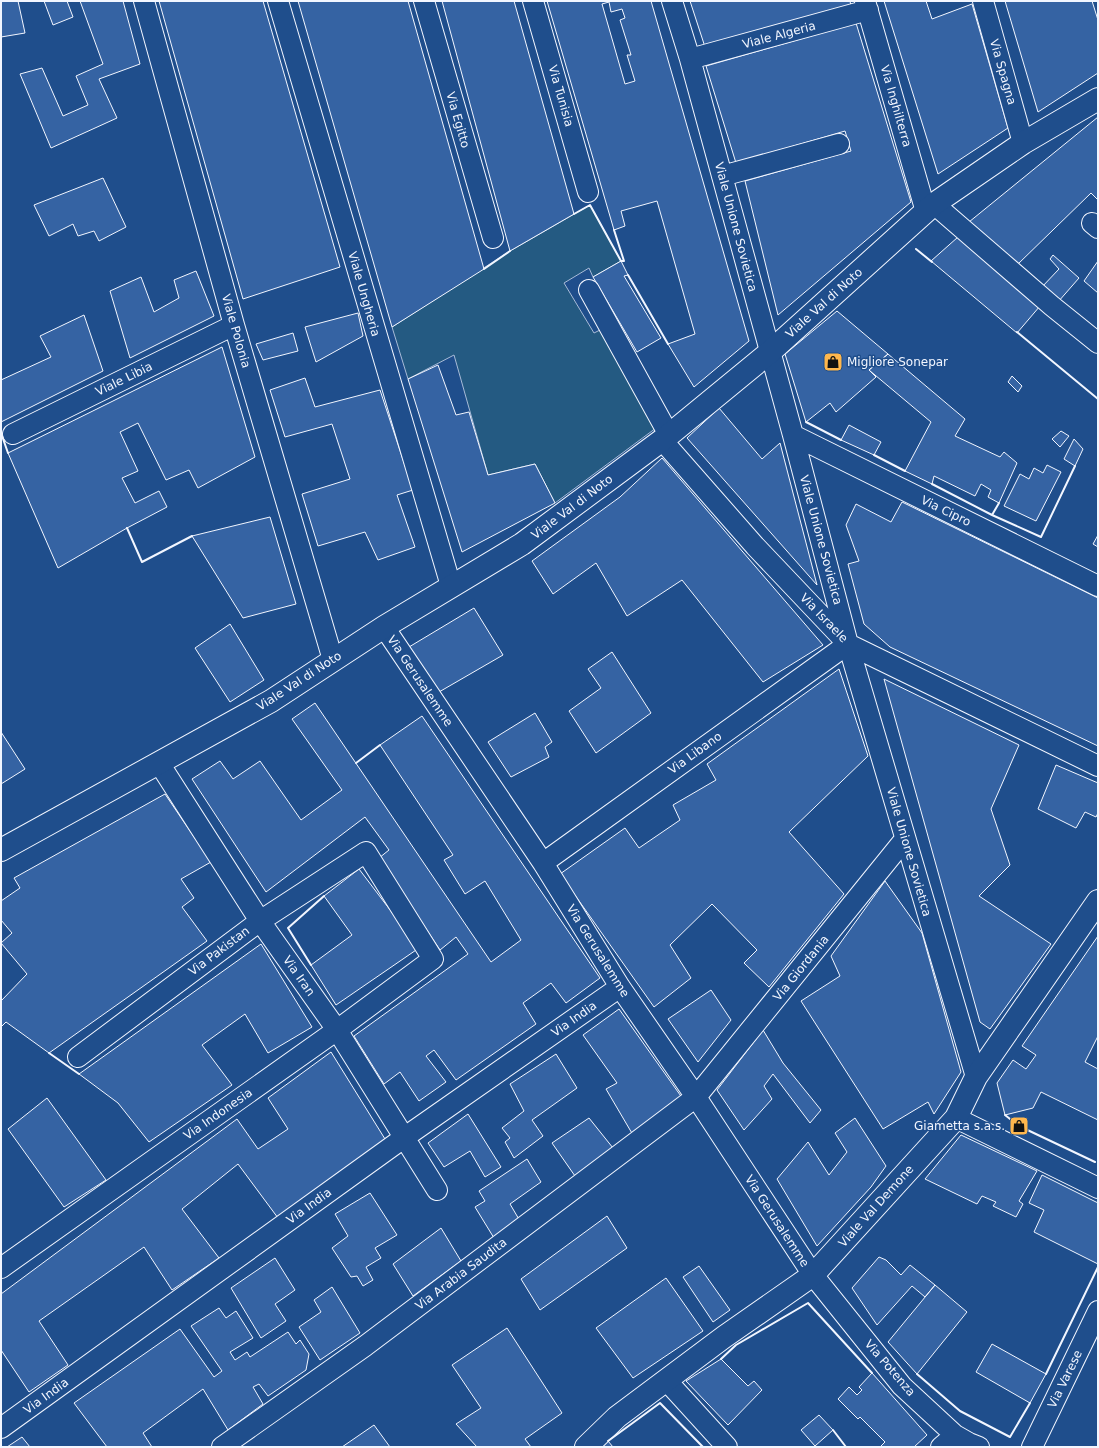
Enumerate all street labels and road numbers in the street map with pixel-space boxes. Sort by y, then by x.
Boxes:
street label: Viale Algeria [741,18,817,52]
street label: Via Spagna [987,38,1019,106]
street label: Via Inghilterra [878,63,914,149]
street label: Via Tunisia [546,64,576,128]
street label: Via Egitto [443,90,473,150]
street label: Viale Unione Sovietica [712,161,760,293]
street label: Viale Ungheria [345,250,383,338]
street label: Viale Val di Noto [783,265,865,341]
street label: Viale Polonia [219,292,253,370]
street label: Viale Libia [93,359,155,399]
street label: Viale Val di Noto [529,472,615,542]
street label: Viale Unione Sovietica [797,474,845,606]
street label: Via Cipro [919,493,973,529]
street label: Via Israele [797,591,851,645]
street label: Via Gerusalemme [384,633,456,729]
street label: Viale Val di Noto [254,648,344,714]
street label: Via Libano [666,729,724,777]
street label: Viale Unione Sovietica [884,786,934,918]
street label: Via Gerusalemme [564,902,632,1000]
street label: Via Pakistan [186,924,252,978]
street label: Via Giordania [770,932,832,1004]
street label: Via Iran [280,953,318,999]
street label: Via India [549,998,599,1040]
street label: Via Indonesia [181,1085,255,1143]
street label: Viale Val Demone [835,1162,917,1250]
street label: Via Gerusalemme [742,1172,812,1270]
street label: Via India [284,1185,334,1227]
street label: Via Arabia Saudita [413,1235,509,1313]
street label: Via Potenza [862,1337,918,1399]
street label: Via Varese [1045,1348,1085,1410]
street label: Via India [21,1375,71,1417]

